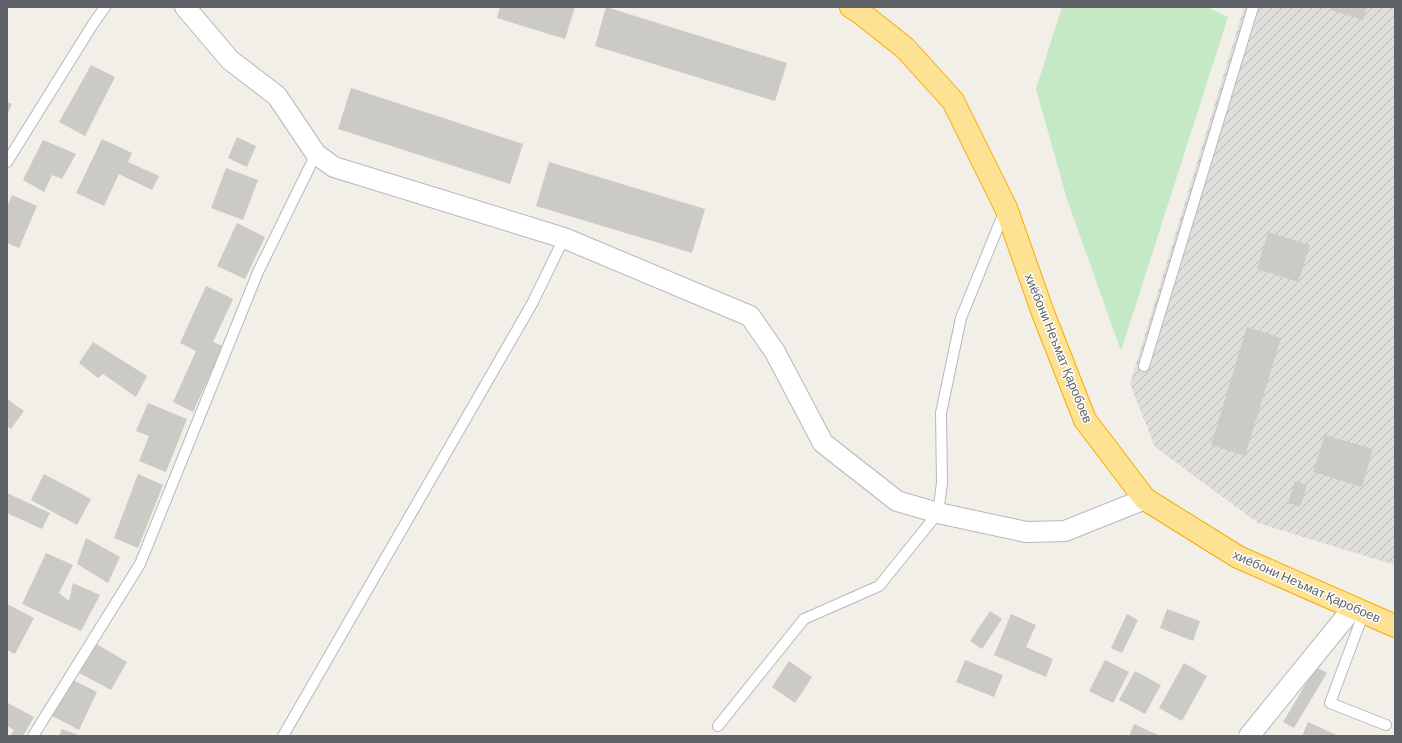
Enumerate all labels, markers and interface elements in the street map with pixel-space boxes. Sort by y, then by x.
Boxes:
street label: хиёбони Неъмат Қаробоев [1022,271,1096,425]
street label: хиёбони Неъмат Қаробоев [1231,546,1383,626]

